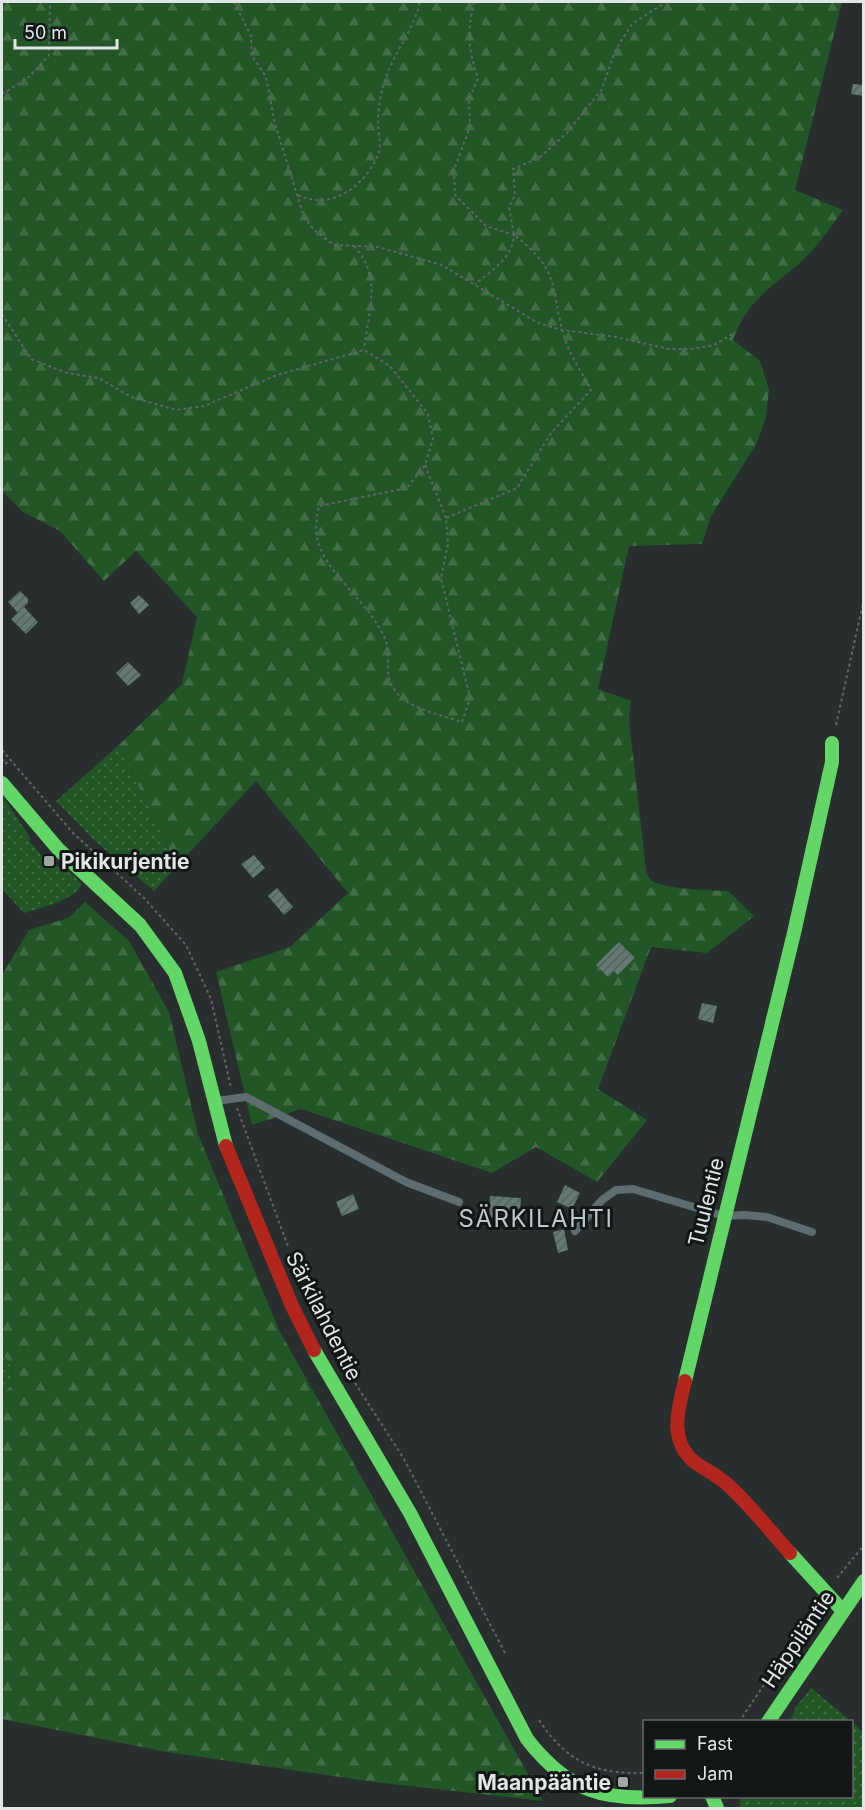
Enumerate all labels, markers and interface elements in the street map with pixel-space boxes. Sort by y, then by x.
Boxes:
scale bar [15,12,117,50]
text: 50 m [24,22,67,43]
place label: Pikikurjentie [61,849,189,874]
marker: Pikikurjentie [42,854,56,868]
street label: Tuulentie [683,1155,729,1249]
district label: SÄRKILAHTI [459,1204,613,1233]
street label: Särkilahdentie [281,1247,367,1385]
street label: Häppiläntie [756,1586,840,1692]
legend [643,1720,853,1798]
text: Fast [697,1733,733,1754]
text: Jam [697,1763,733,1784]
place label: Maanpääntie [477,1770,611,1795]
marker: Maanpääntie [616,1775,630,1789]

